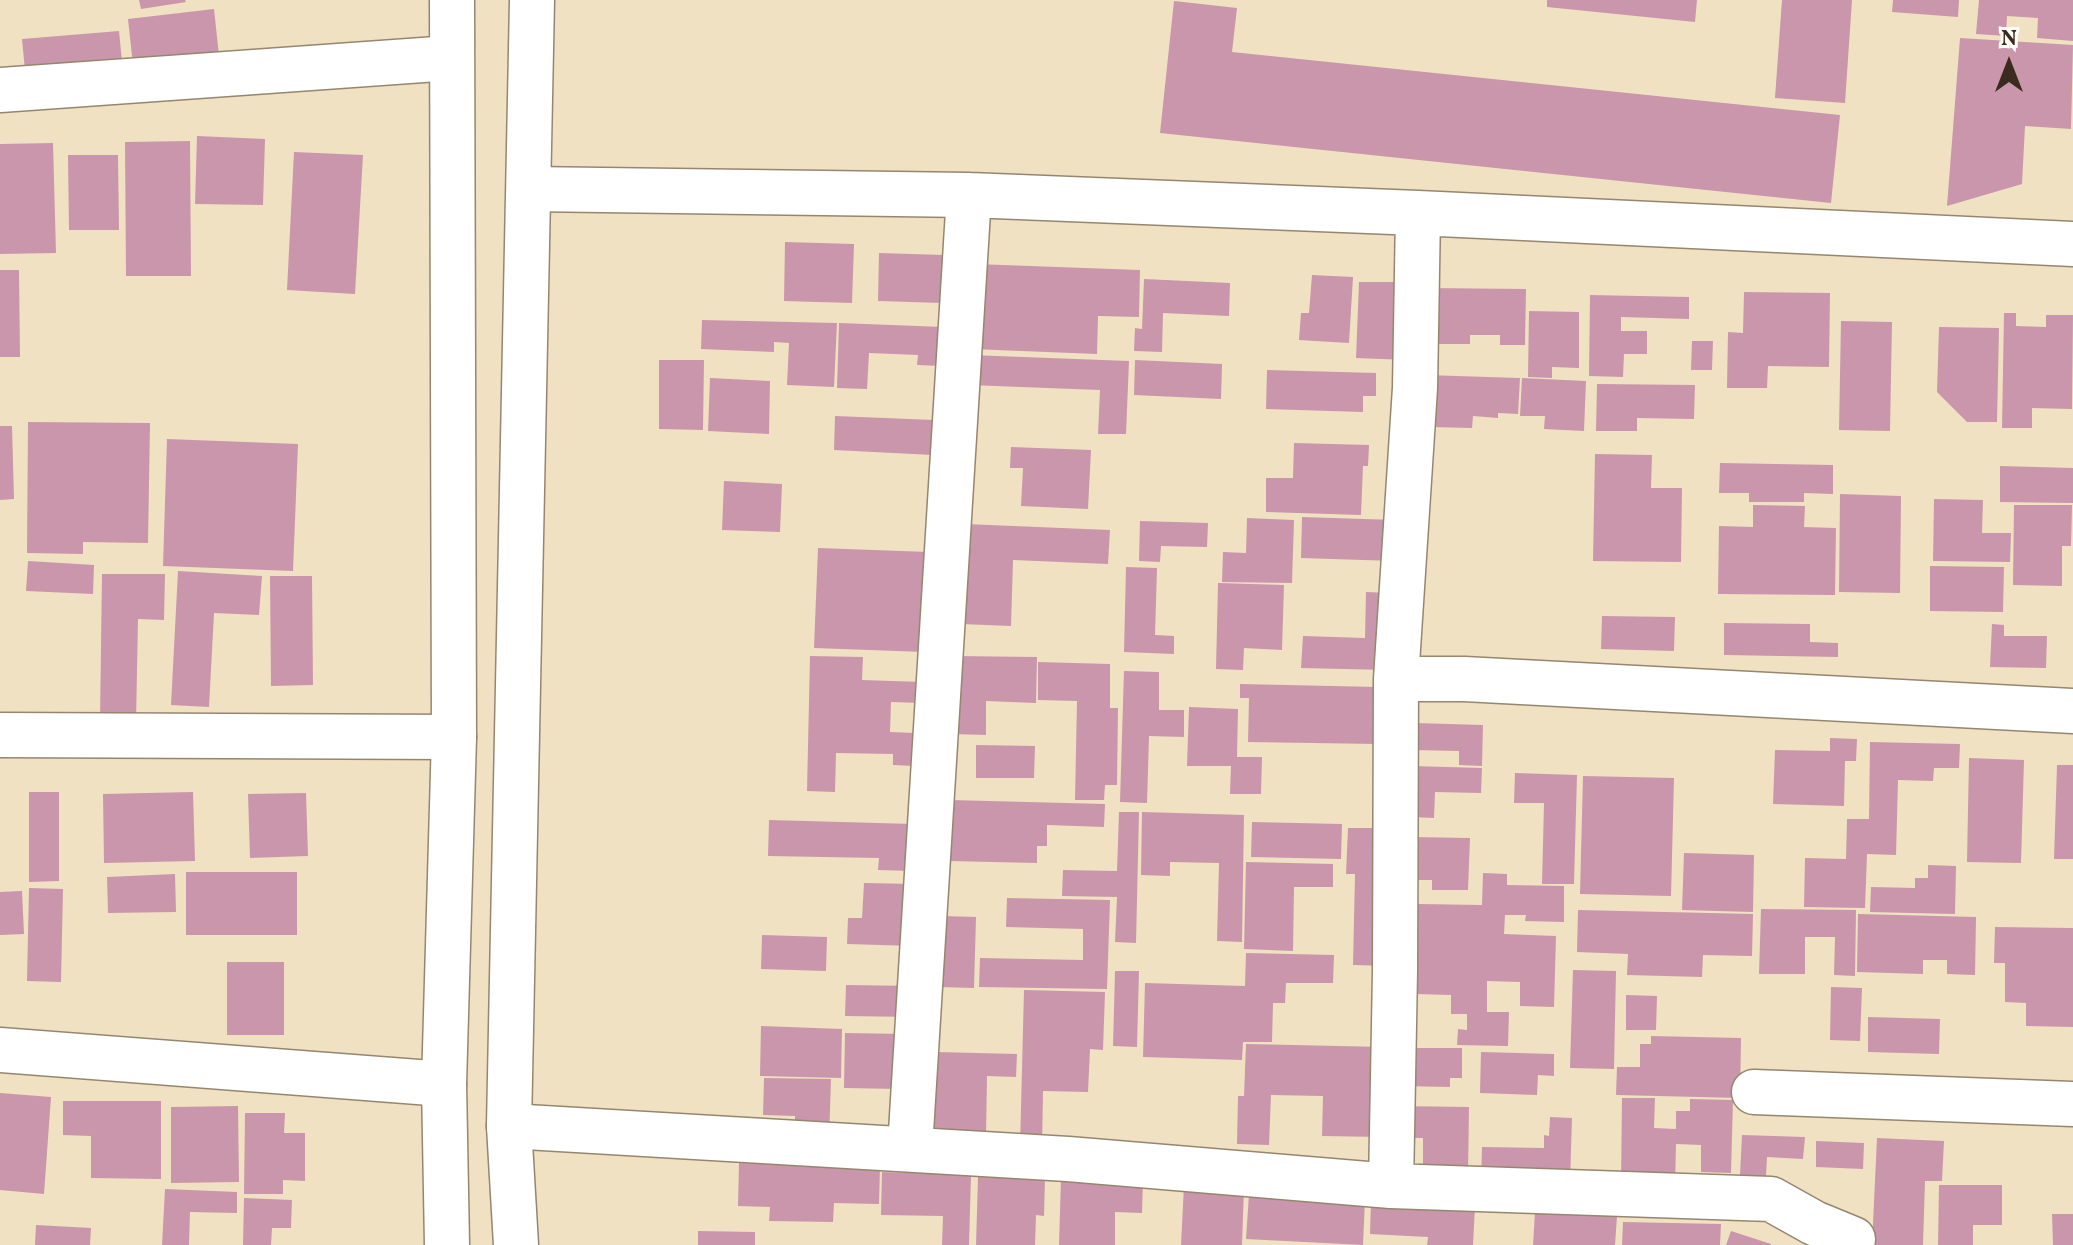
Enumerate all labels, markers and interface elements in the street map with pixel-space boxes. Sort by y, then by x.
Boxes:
north arrow [1969,24,2049,104]
text: N [2001,24,2017,55]

